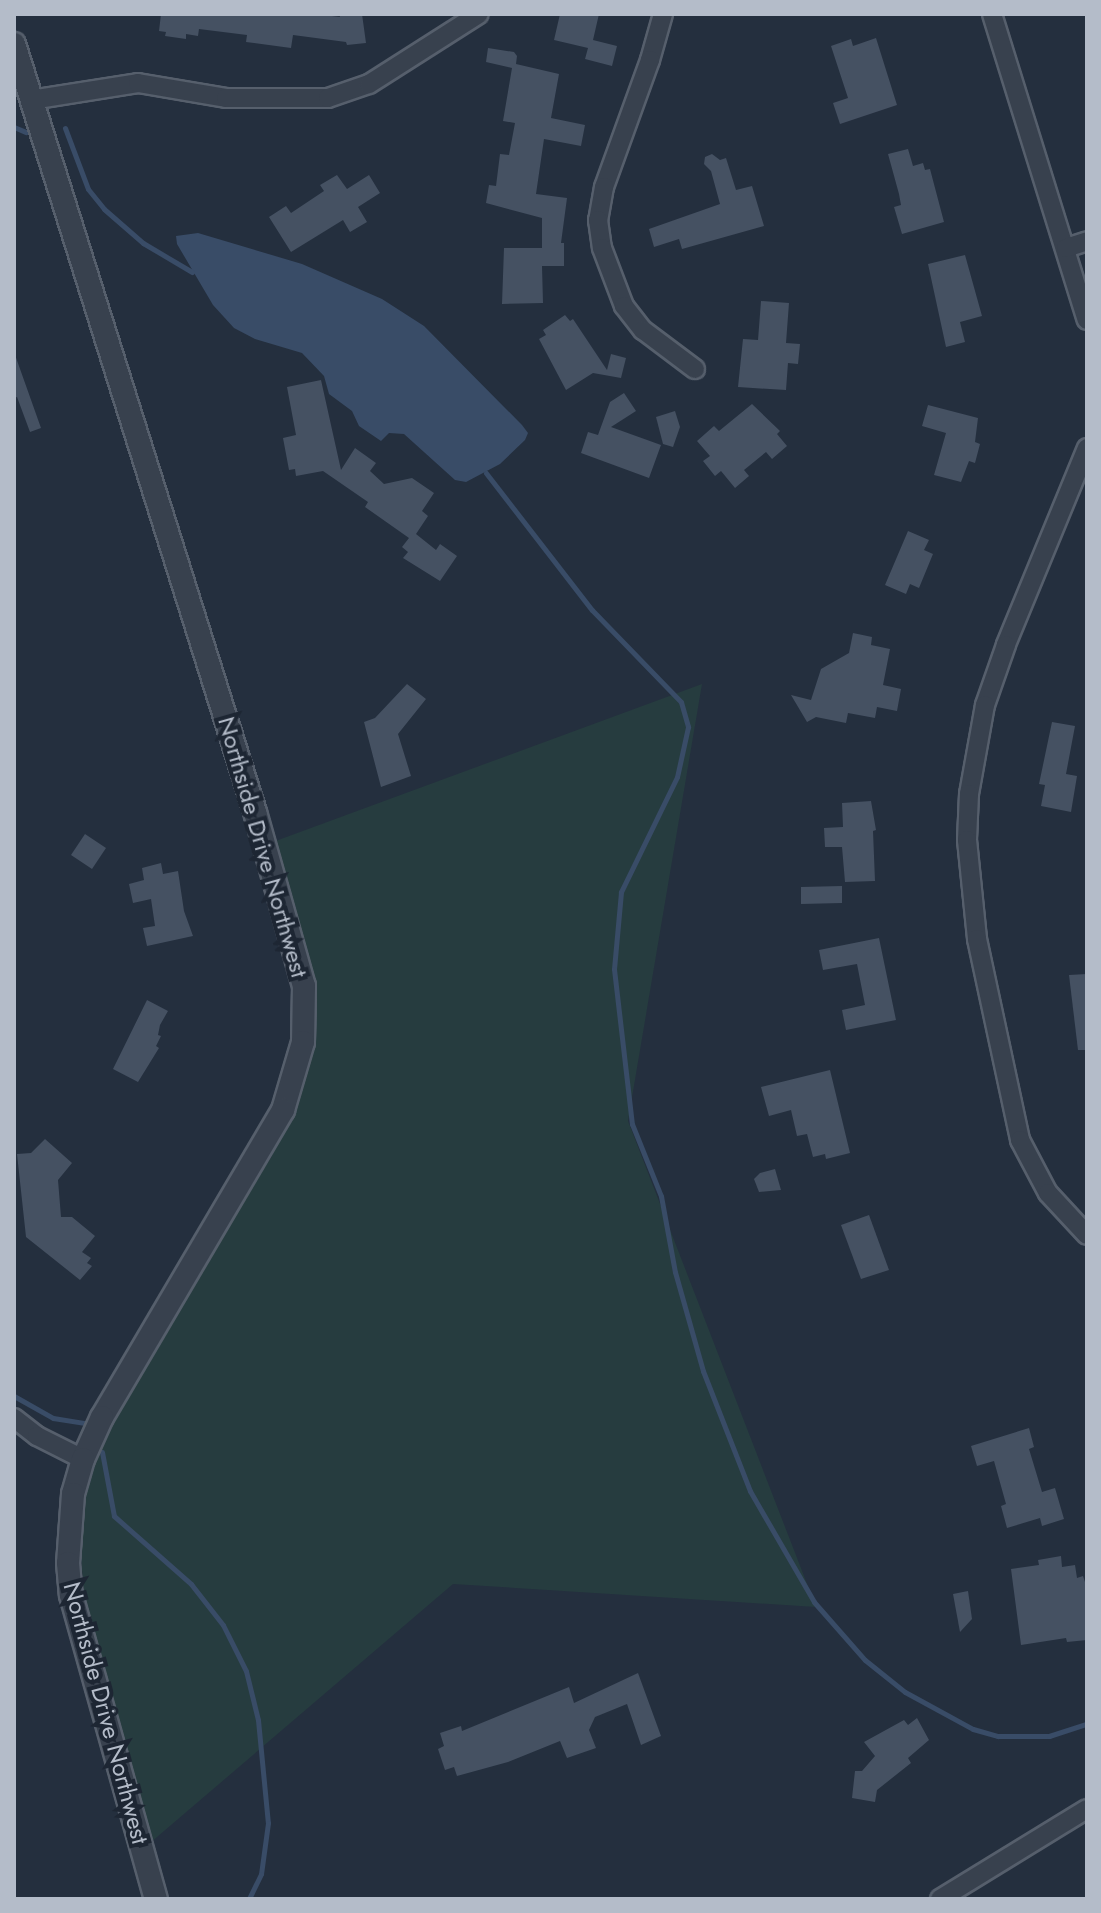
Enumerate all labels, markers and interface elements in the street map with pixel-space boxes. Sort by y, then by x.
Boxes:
street label: Northside Drive Northwest [212,713,314,981]
street label: Northside Drive Northwest [57,1579,155,1847]

